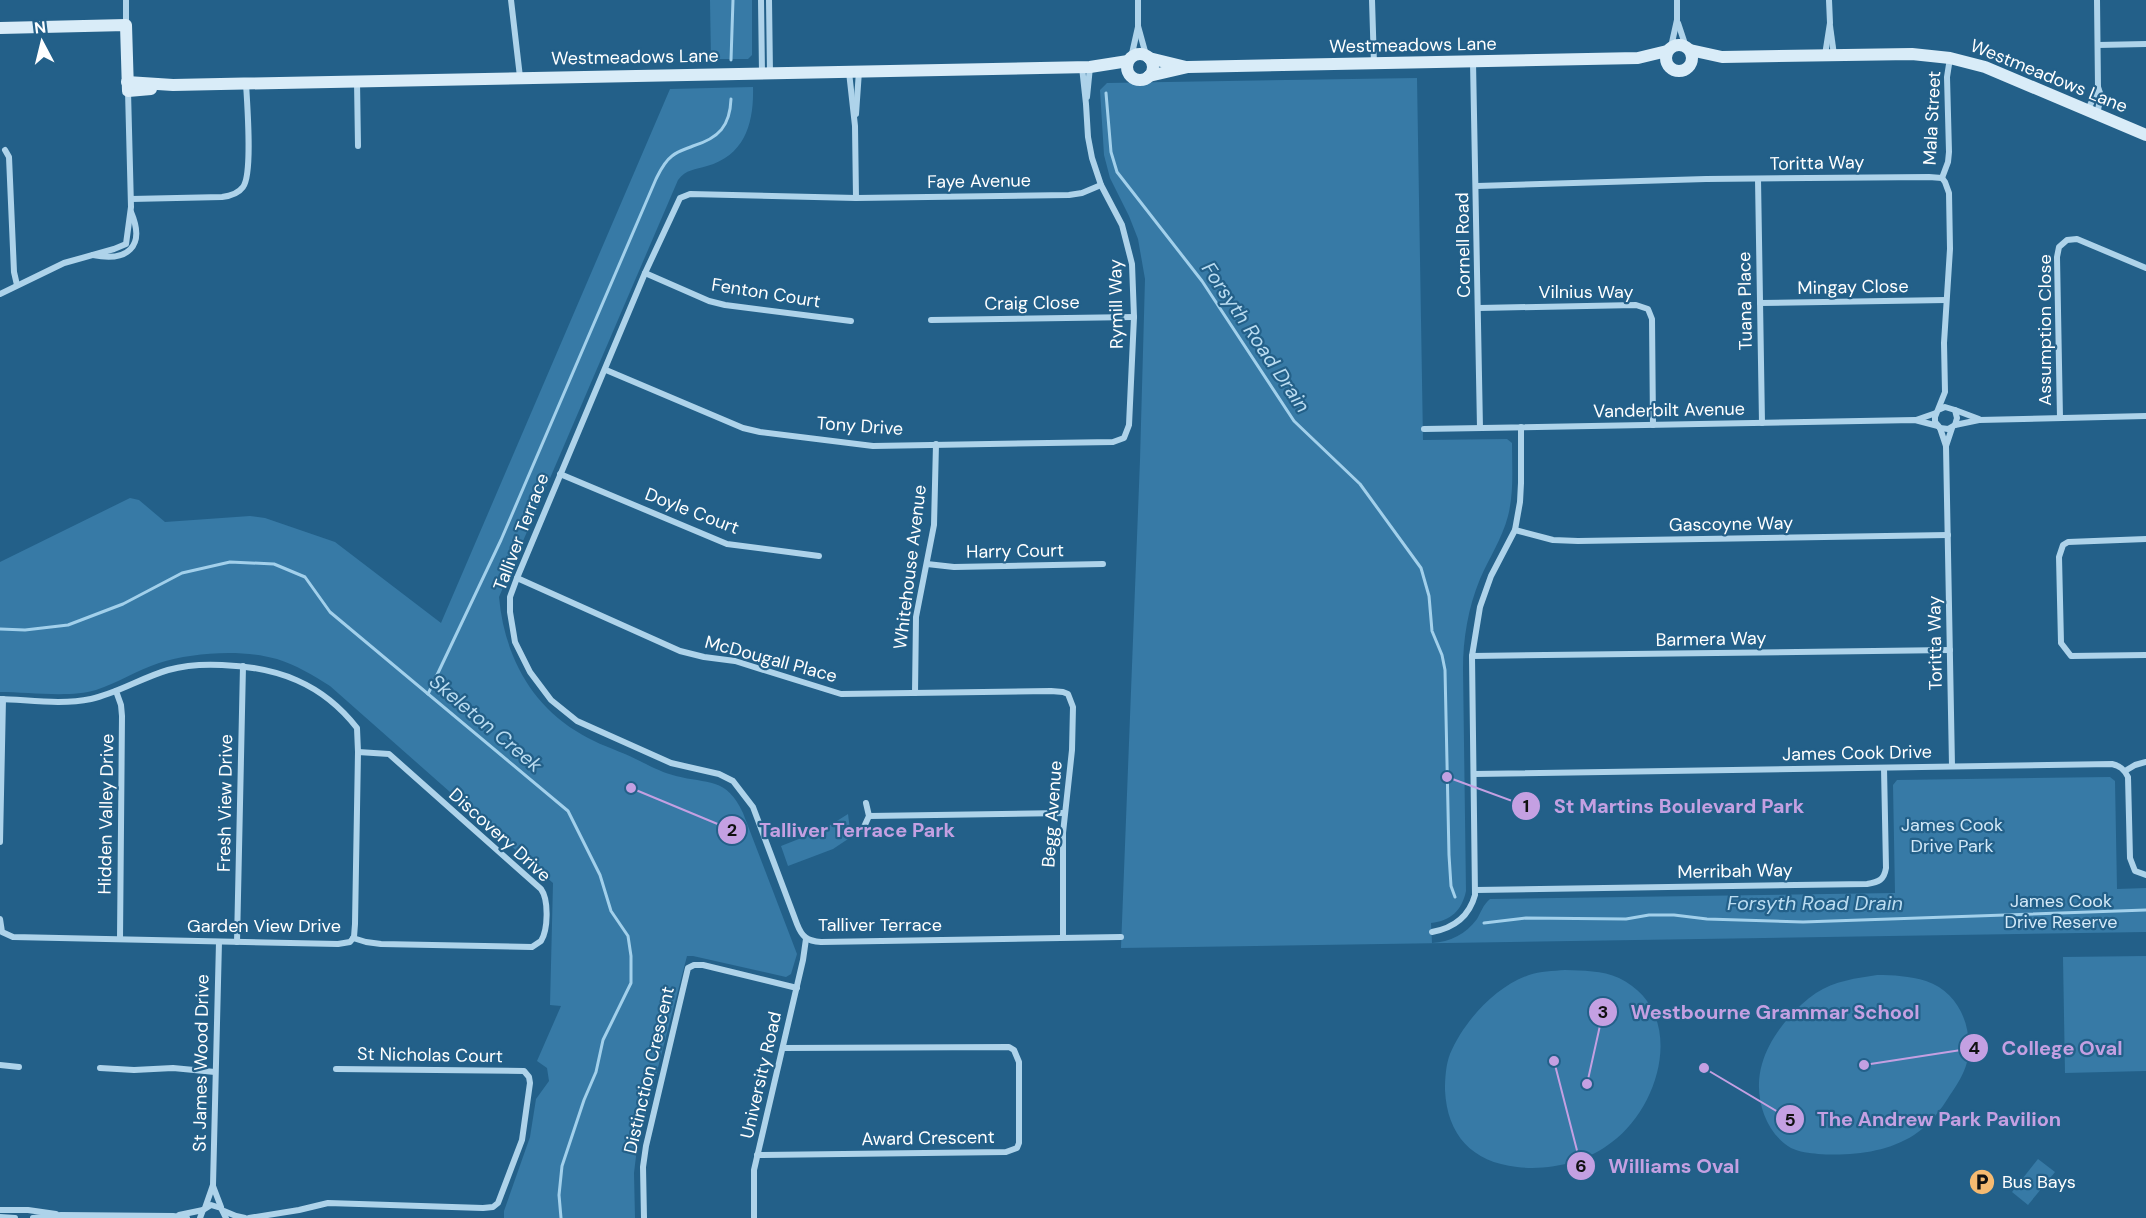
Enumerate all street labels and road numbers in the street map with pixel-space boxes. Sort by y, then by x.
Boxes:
street label: Westmeadows Lane [1329,32,1497,58]
street label: Westmeadows Lane [1967,34,2131,118]
street label: Westmeadows Lane [551,44,719,70]
street label: Mala Street [1918,70,1946,166]
street label: Toritta Way [1769,150,1865,176]
street label: Faye Avenue [927,168,1031,194]
street label: Cornell Road [1450,192,1476,298]
street label: Tuana Place [1732,251,1758,351]
street label: Assumption Close [2033,254,2057,406]
street label: Rymill Way [1103,259,1129,349]
street label: Fenton Court [710,273,822,313]
street label: Mingay Close [1797,274,1909,300]
street label: Vilnius Way [1538,280,1634,304]
street label: Craig Close [984,290,1080,316]
street label: Vanderbilt Avenue [1593,397,1745,423]
street label: Tony Drive [816,411,904,441]
street label: Talliver Terrace [488,470,554,594]
street label: Doyle Court [641,482,743,540]
street label: Whitehouse Avenue [888,483,932,651]
street label: Gascoyne Way [1669,511,1793,537]
street label: Harry Court [966,538,1064,564]
street label: Toritta Way [1922,595,1948,691]
street label: Barmera Way [1655,626,1767,652]
street label: McDougall Place [702,630,840,688]
street label: Hidden Valley Drive [93,733,119,895]
street label: Fresh View Drive [212,734,238,872]
street label: James Cook Drive [1782,740,1932,766]
street label: Begg Avenue [1036,760,1068,868]
street label: Discovery Drive [444,783,556,887]
street label: Merribah Way [1677,858,1793,884]
street label: Talliver Terrace [818,913,942,937]
street label: Garden View Drive [187,914,341,938]
street label: St James Wood Drive [187,974,215,1152]
street label: Distinction Crescent [618,984,680,1156]
street label: University Road [735,1009,787,1141]
street label: St Nicholas Court [357,1042,503,1068]
street label: Award Crescent [861,1125,995,1151]

